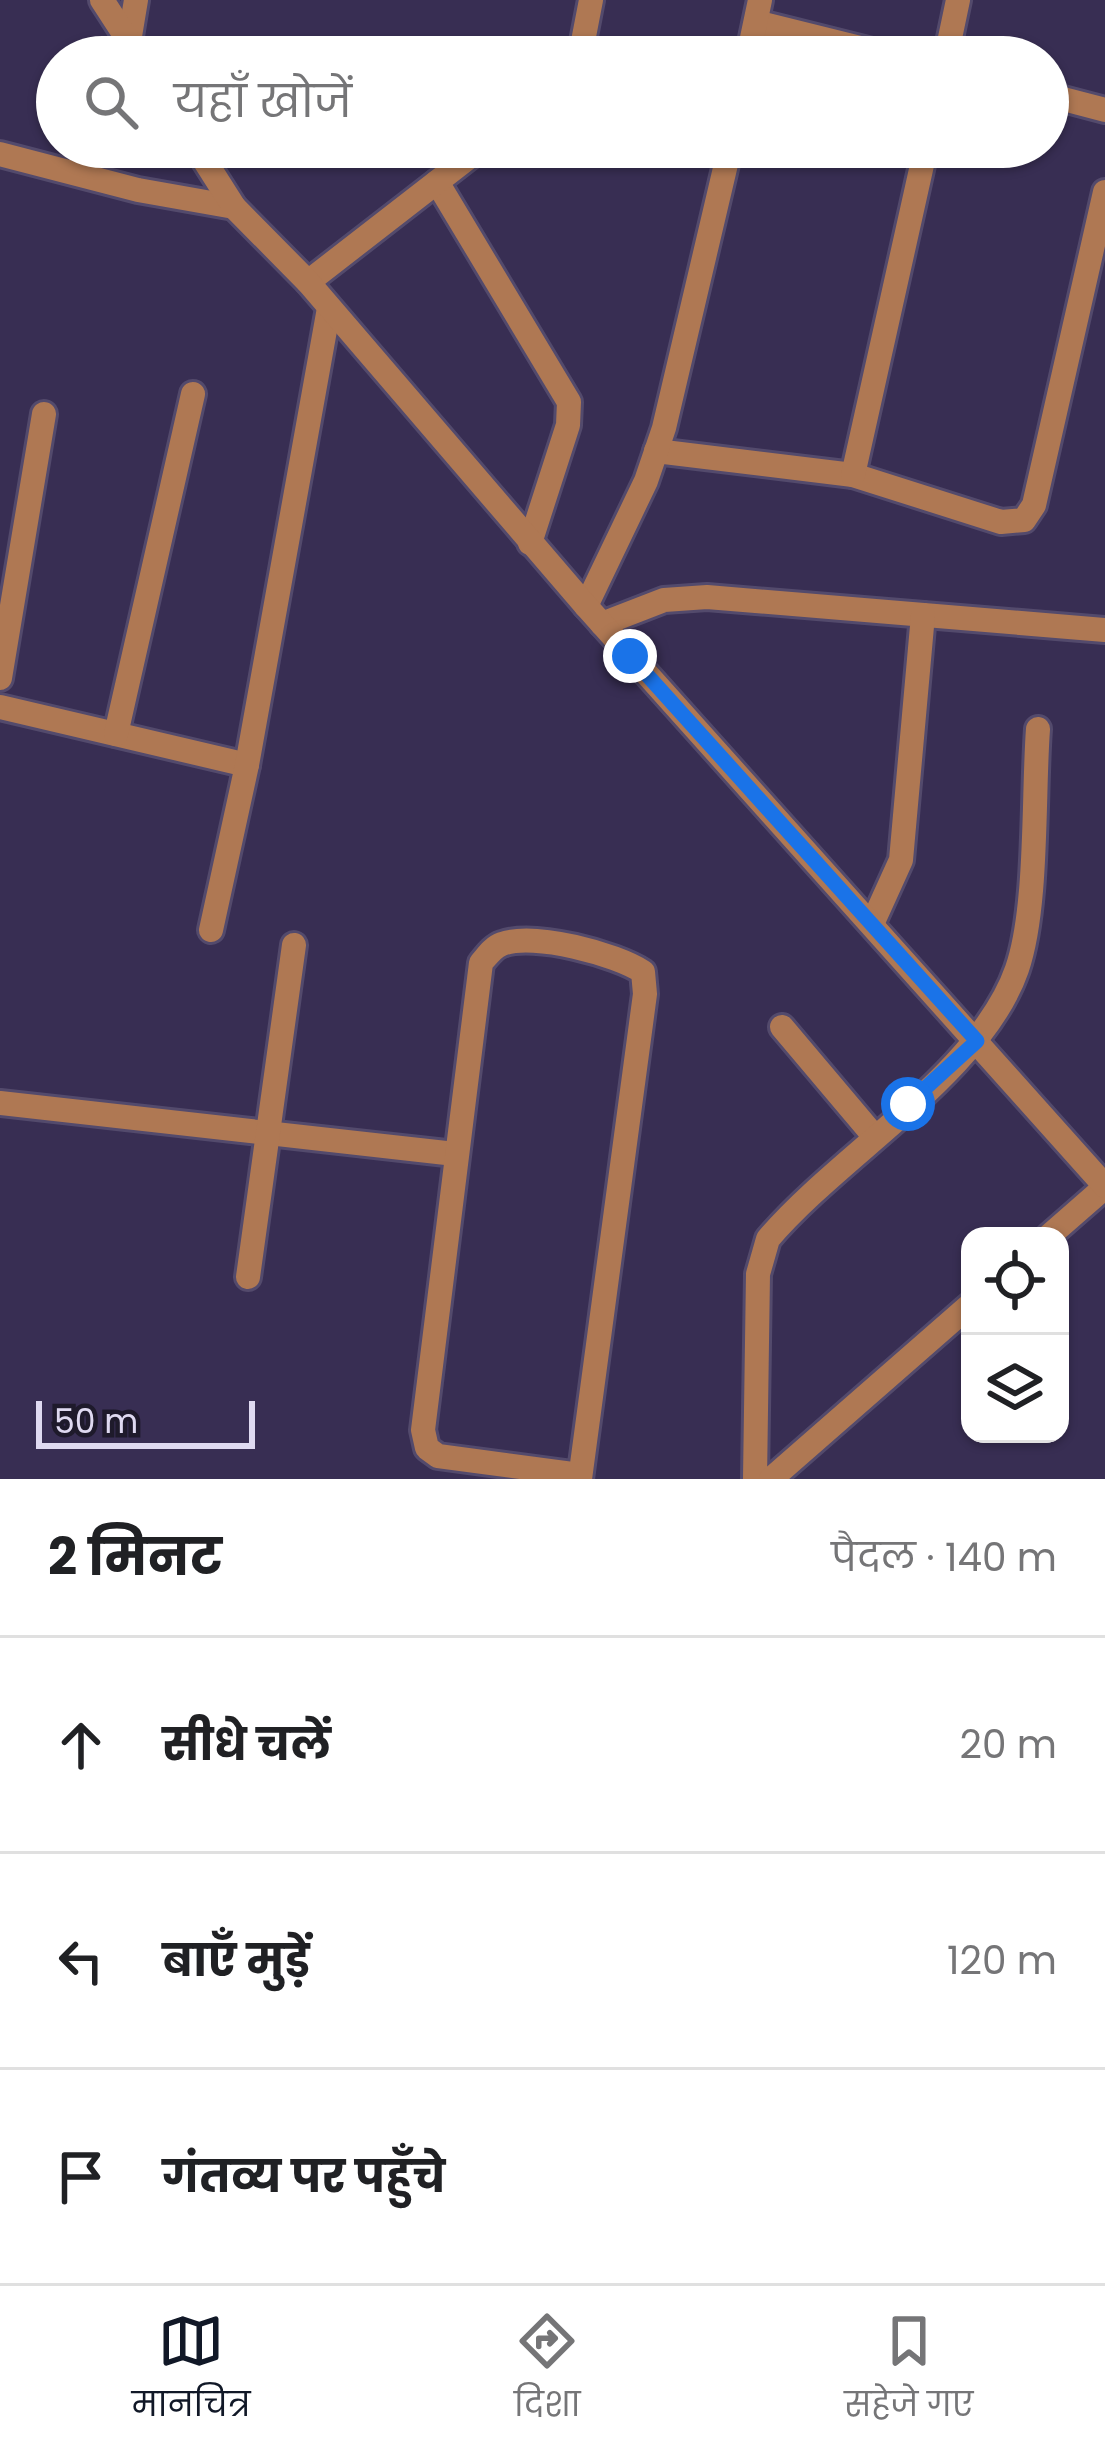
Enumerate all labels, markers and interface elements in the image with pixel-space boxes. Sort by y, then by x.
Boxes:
search box [36,36,1069,168]
icon: search [78,69,144,135]
text: यहाँ खोजें [174,70,352,133]
route end [603,629,657,683]
route start [881,1077,935,1131]
map controls [961,1227,1069,1443]
button: locate [961,1227,1069,1335]
button: layers [961,1335,1069,1443]
scale bar [36,1395,255,1448]
text: 50 m [54,1398,138,1445]
text: 2 मिनट [48,1521,222,1593]
text: पैदल · 140 m [831,1530,1057,1585]
icon: ahead [48,1712,114,1778]
text: सीधे चलें [162,1713,331,1776]
text: 20 m [959,1717,1057,1772]
icon: left [48,1928,114,1994]
text: बाएँ मुड़ें [162,1929,310,1992]
text: 120 m [947,1933,1057,1988]
icon: arrive [48,2144,114,2210]
text: गंतव्य पर पहुँचे [162,2145,446,2208]
tab: मानचित्र [132,2308,250,2430]
tab: दिशा [514,2308,580,2430]
tab: सहेजे गए [844,2308,973,2430]

